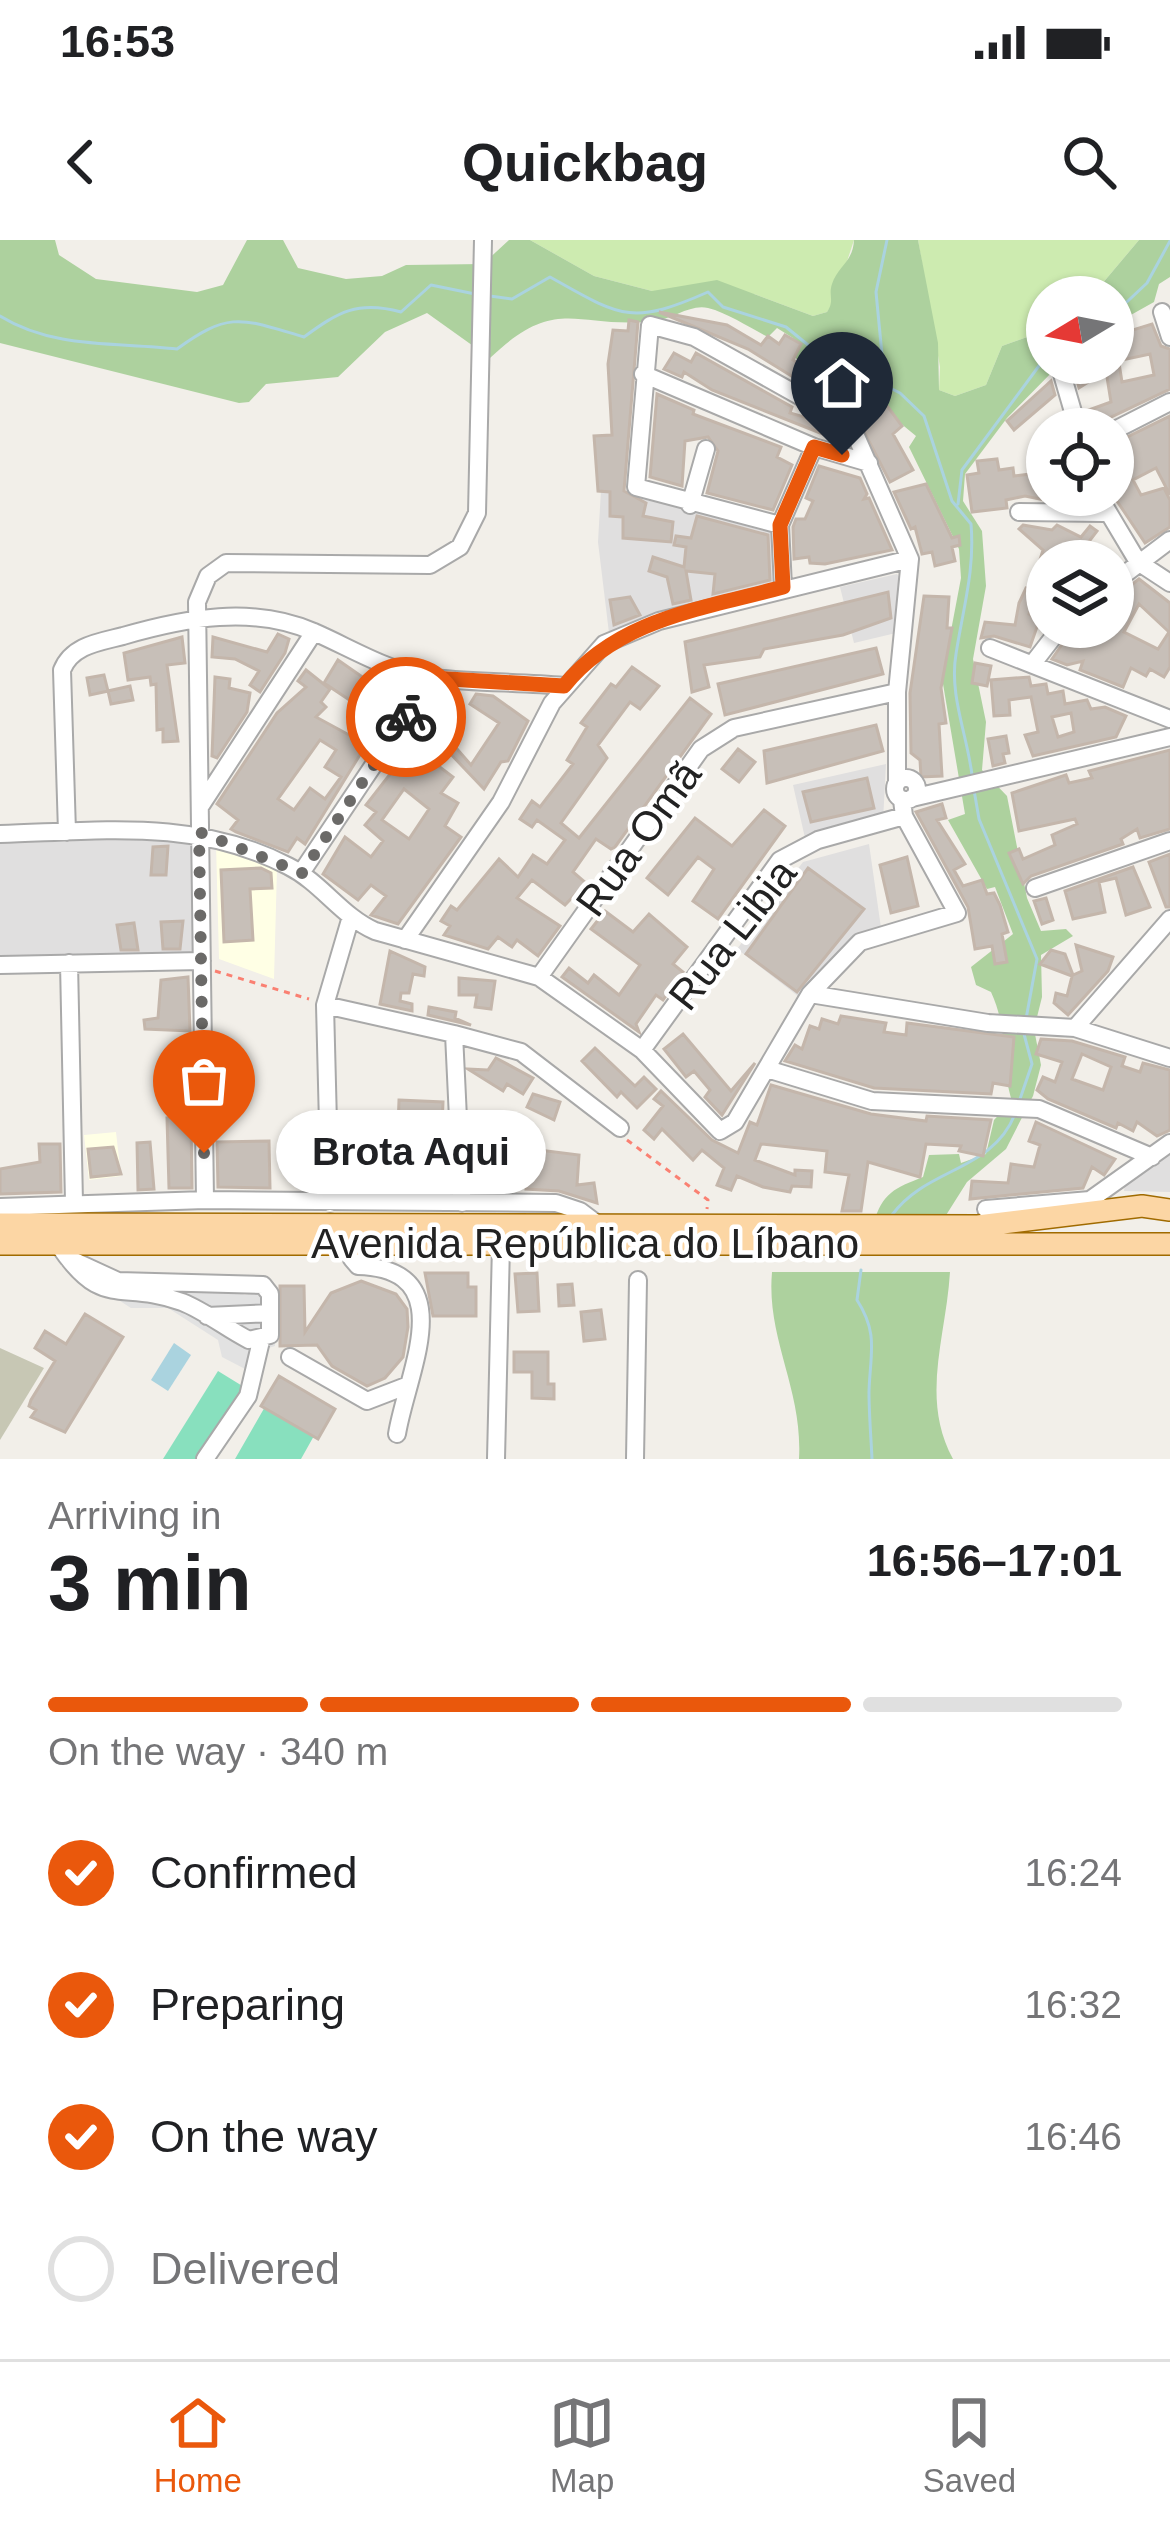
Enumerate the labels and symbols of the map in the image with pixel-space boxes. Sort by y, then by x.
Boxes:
north arrow [1026,276,1134,384]
pin [791,332,893,455]
courier [346,657,466,777]
street label: Rua Omã [567,751,711,925]
street label: Rua Libia [659,849,806,1019]
pin [153,1030,255,1153]
callout: Brota Aqui [276,1111,546,1195]
street label: Avenida República do Líbano [311,1220,859,1267]

